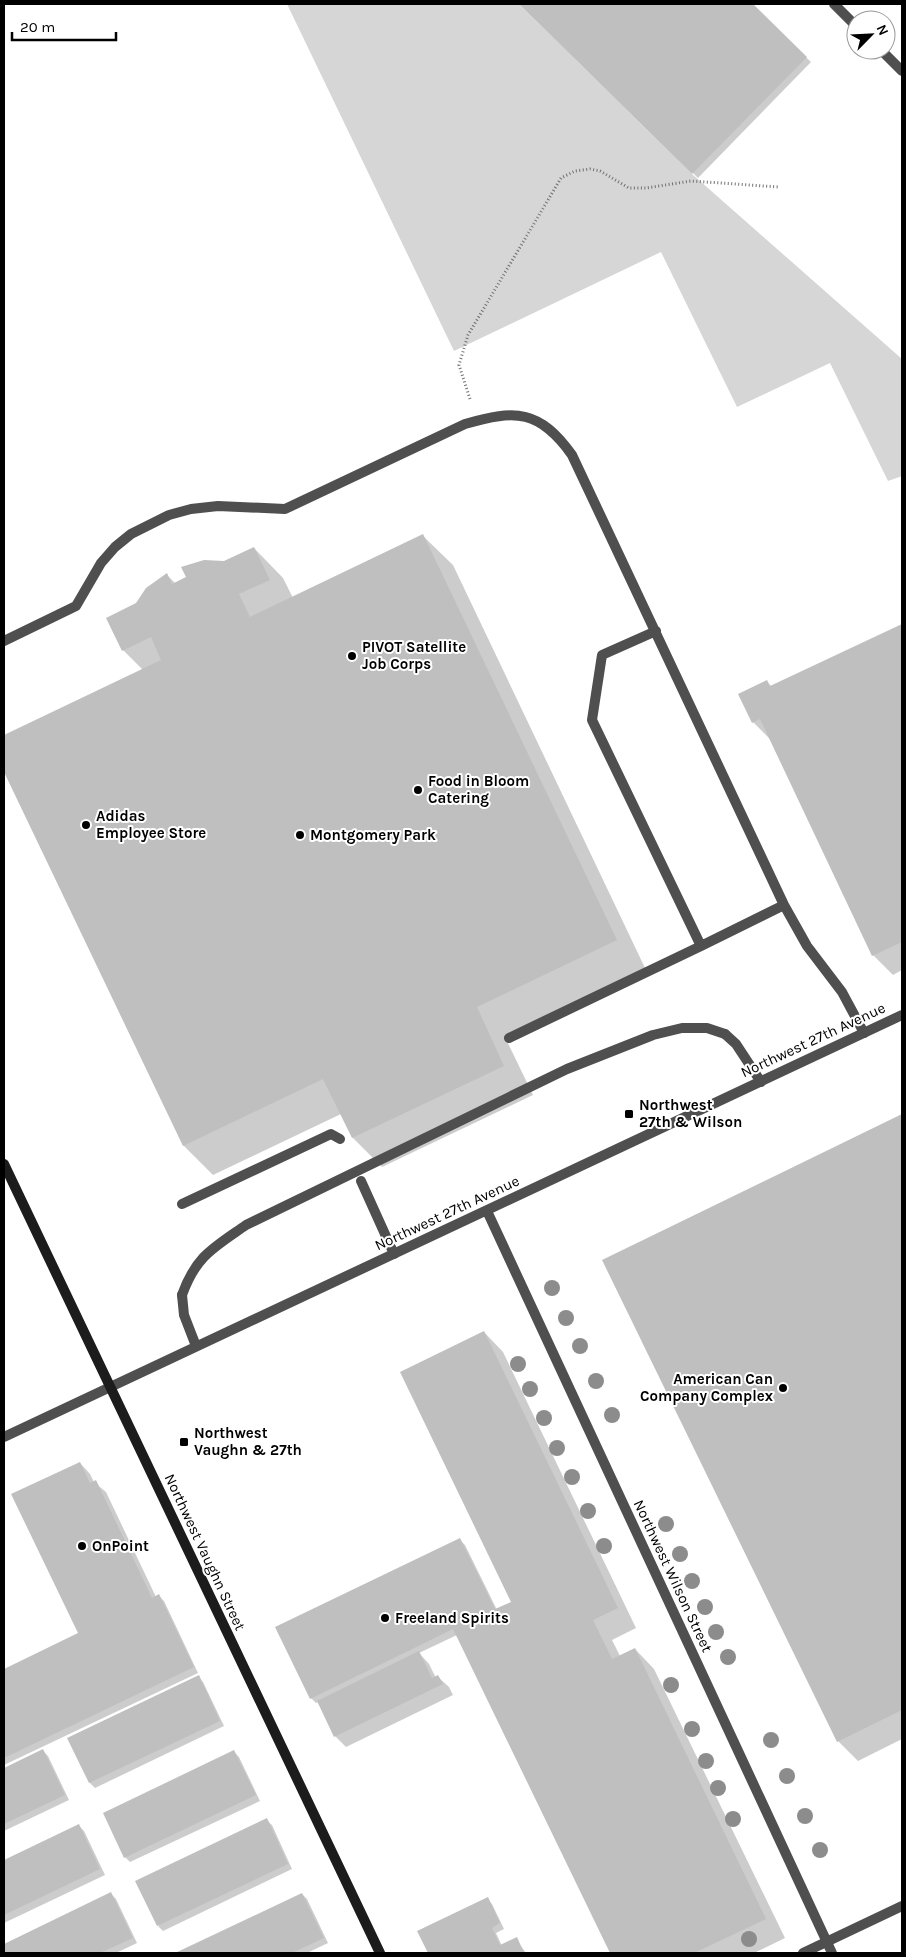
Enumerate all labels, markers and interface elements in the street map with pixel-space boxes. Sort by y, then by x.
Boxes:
scale bar [12,10,116,42]
north arrow [846,10,896,60]
text: 20 m [20,18,55,36]
text: N [873,22,892,38]
place label: PIVOT Satellite Job Corps [362,638,466,673]
marker: PIVOT Satellite Job Corps [346,650,358,662]
place label: Food in Bloom Catering [428,772,529,807]
marker: Food in Bloom Catering [412,784,424,796]
place label: Adidas Employee Store [96,807,206,842]
marker: Adidas Employee Store [80,819,92,831]
place label: Montgomery Park [310,826,436,844]
marker: Montgomery Park [294,829,306,841]
street label: Northwest 27th Avenue [738,999,888,1081]
place label: Northwest 27th & Wilson [639,1096,742,1131]
marker: Northwest 27th & Wilson [623,1108,635,1120]
street label: Northwest 27th Avenue [372,1172,522,1254]
place label: American Can Company Complex [640,1370,774,1405]
marker: American Can Company Complex [777,1382,789,1394]
place label: Northwest Vaughn & 27th [194,1424,302,1459]
marker: Northwest Vaughn & 27th [178,1436,190,1448]
street label: Northwest Vaughn Street [161,1471,249,1634]
street label: Northwest Wilson Street [630,1497,716,1655]
place label: OnPoint [92,1537,149,1555]
marker: OnPoint [76,1540,88,1552]
place label: Freeland Spirits [395,1609,509,1627]
marker: Freeland Spirits [379,1612,391,1624]

